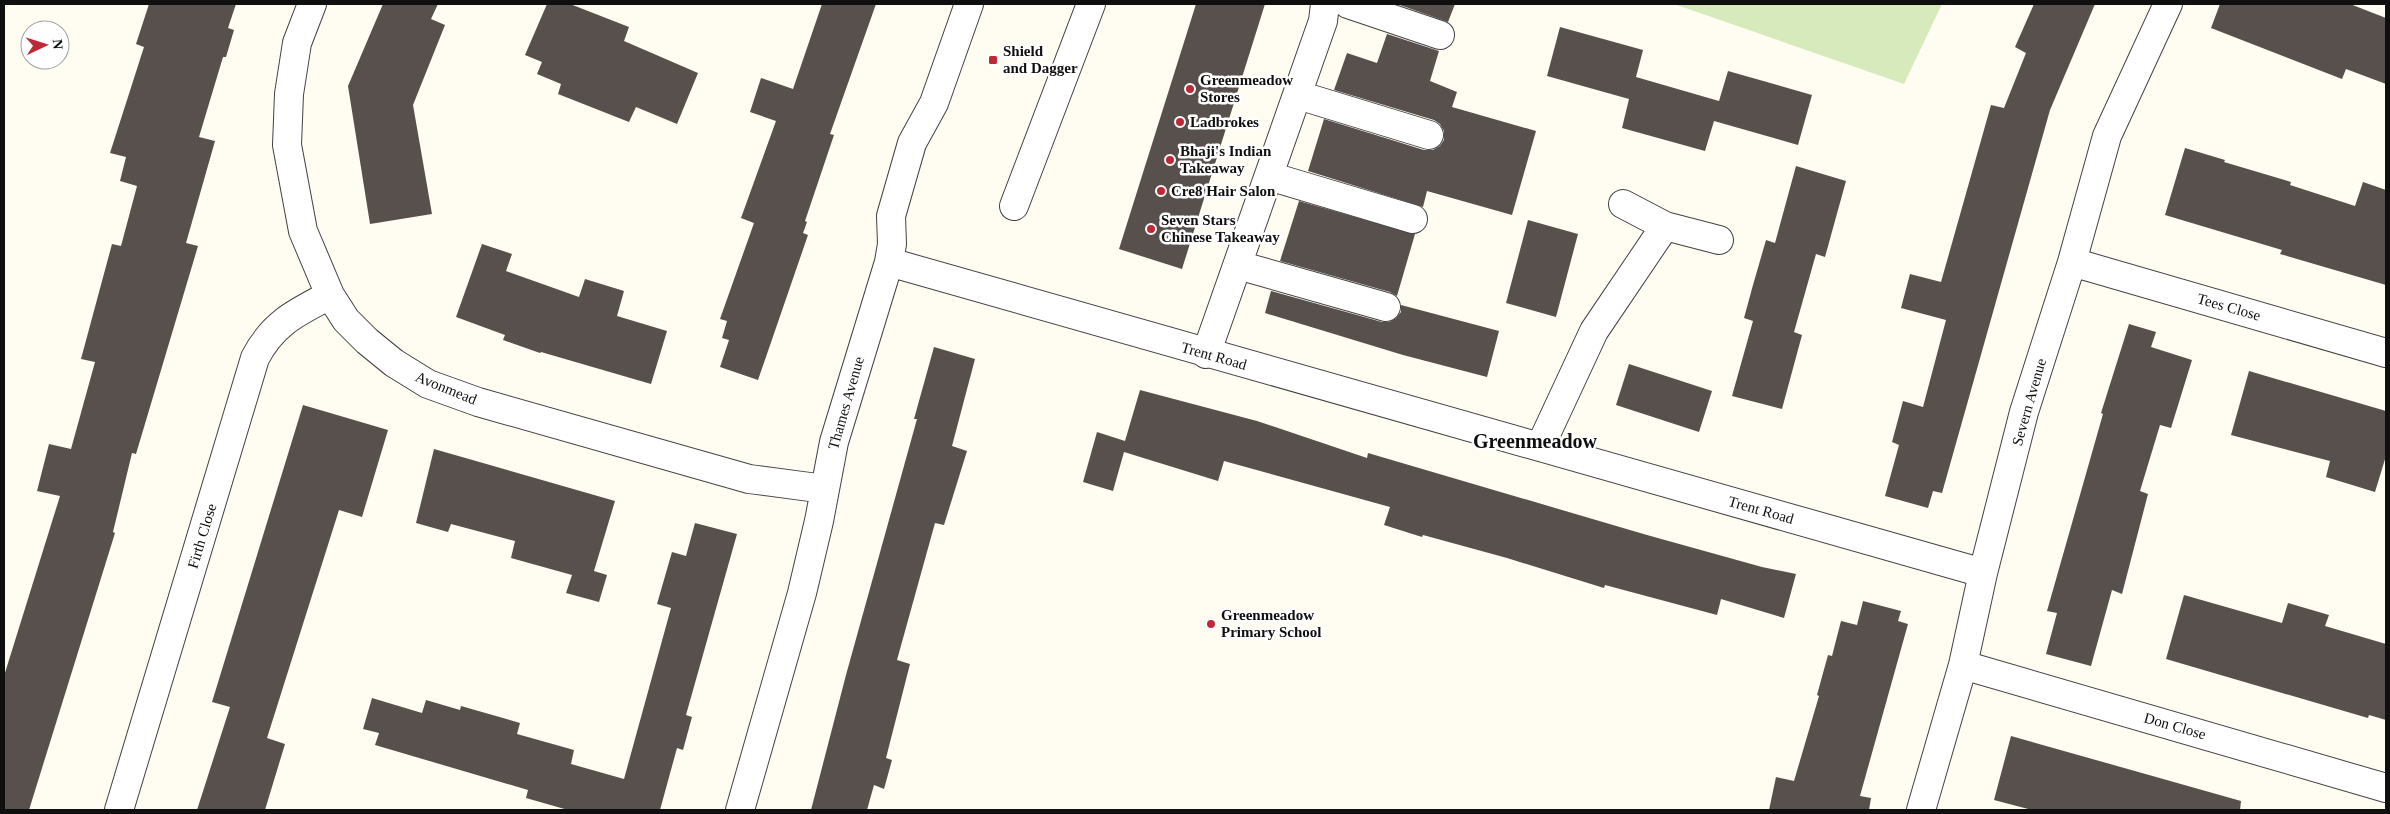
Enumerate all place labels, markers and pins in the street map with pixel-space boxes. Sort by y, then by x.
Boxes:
place label: Shield and Dagger [1003,43,1078,76]
marker: Shield and Dagger [987,54,999,66]
place label: Greenmeadow Stores [1200,72,1293,105]
marker: Greenmeadow Stores [1184,83,1196,95]
place label: Ladbrokes [1190,114,1259,130]
marker: Ladbrokes [1174,116,1186,128]
place label: Bhaji's Indian Takeaway [1180,143,1272,176]
marker: Bhaji's Indian Takeaway [1164,154,1176,166]
place label: Cre8 Hair Salon [1171,183,1276,199]
marker: Cre8 Hair Salon [1155,185,1167,197]
place label: Seven Stars Chinese Takeaway [1161,212,1280,245]
marker: Seven Stars Chinese Takeaway [1145,223,1157,235]
place label: Greenmeadow Primary School [1221,607,1321,640]
marker: Greenmeadow Primary School [1205,618,1217,630]

